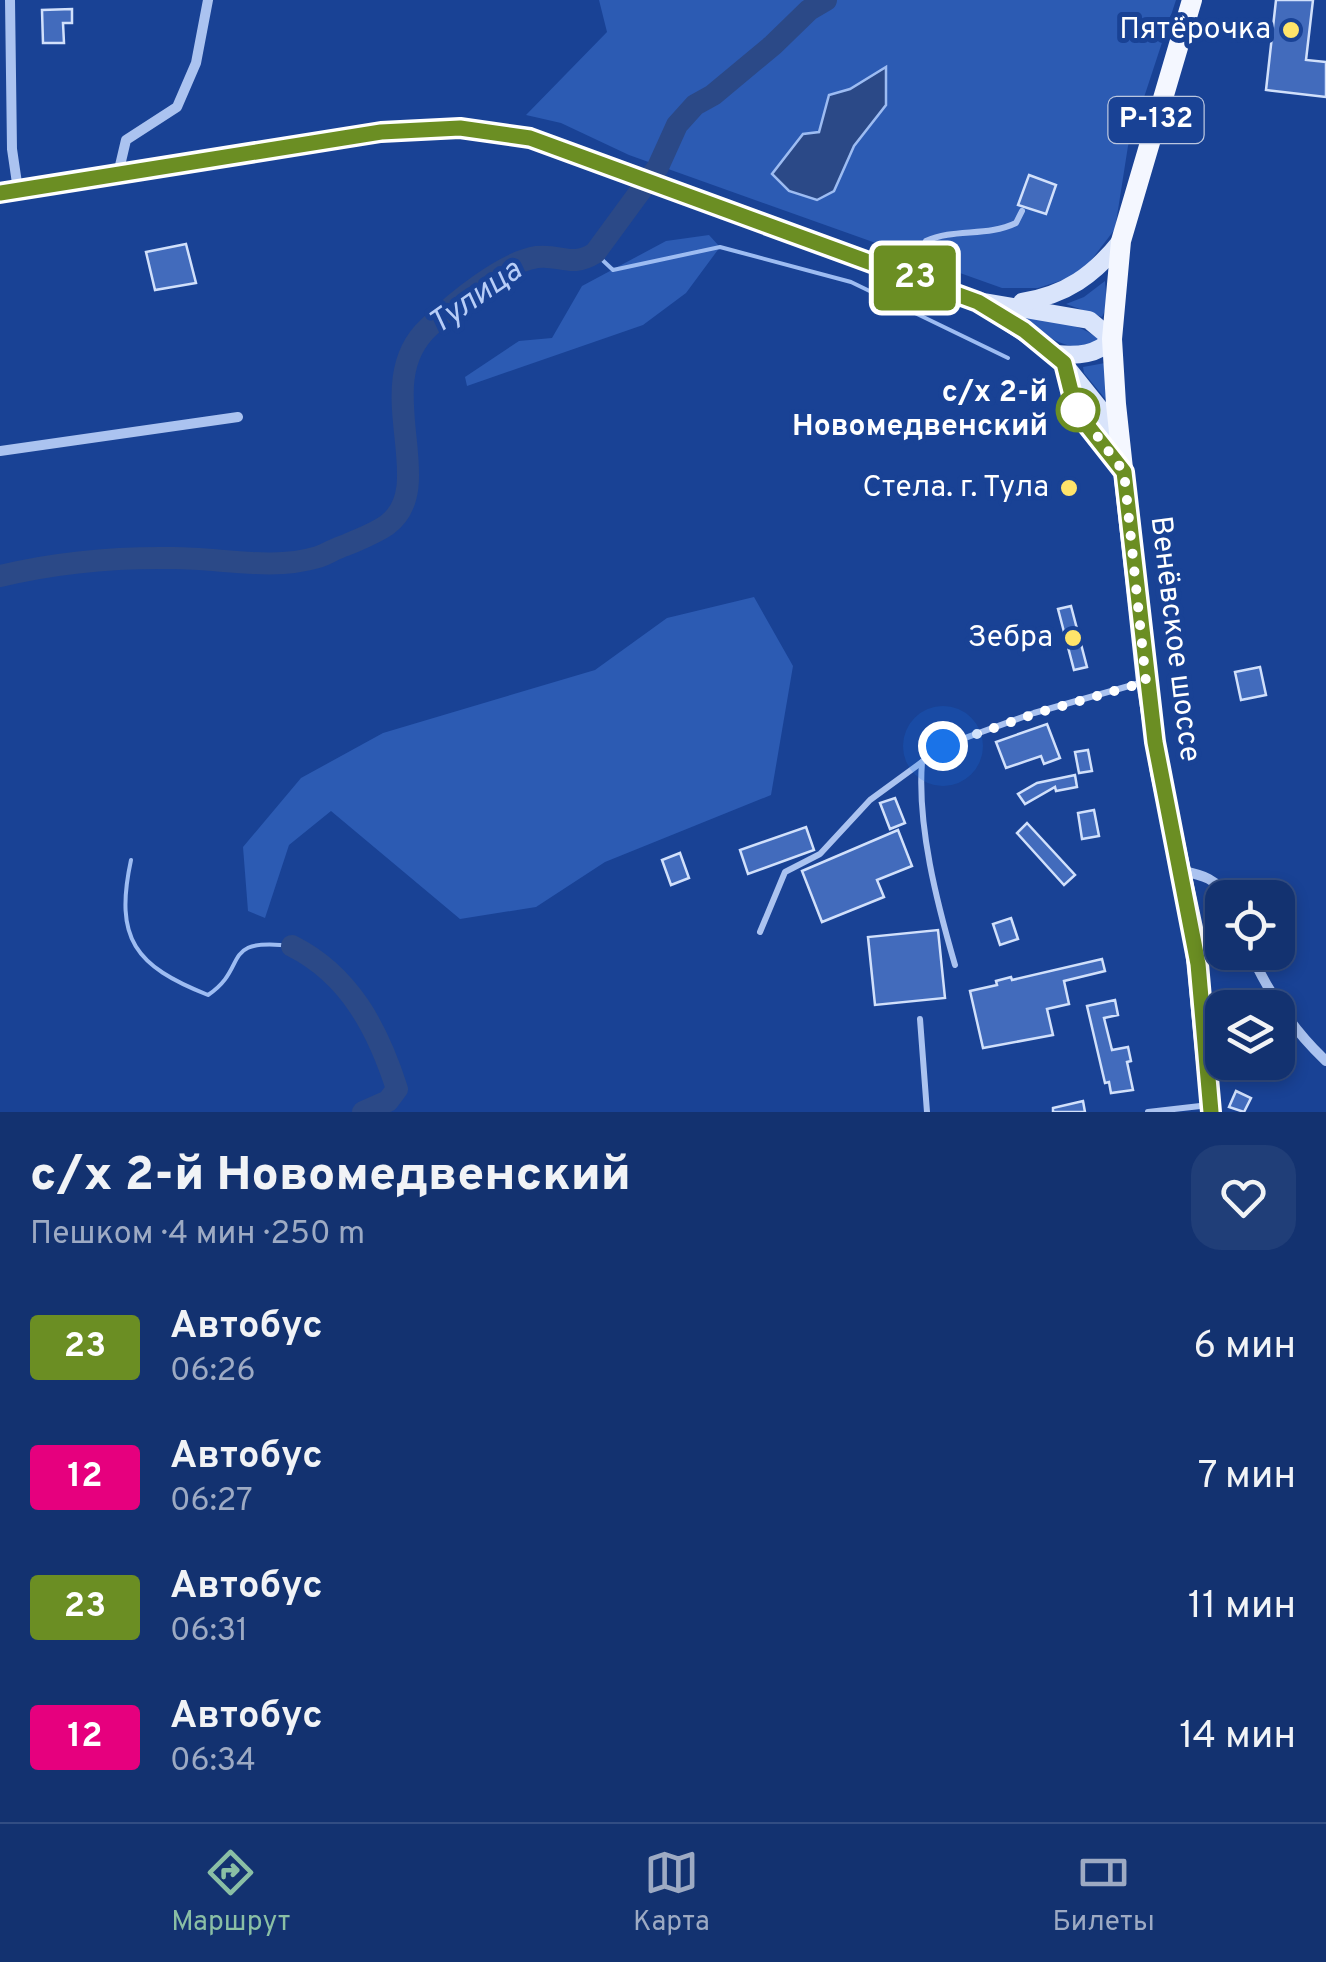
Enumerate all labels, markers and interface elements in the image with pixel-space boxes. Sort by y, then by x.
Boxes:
place label: Пятёрочка [1119,12,1271,49]
marker: Пятёрочка [1280,19,1302,41]
road number: Р-132 [1108,97,1204,143]
line badge: 23 [870,246,960,310]
water label: Тулица [422,251,531,344]
text: 23 [894,256,936,300]
place label: с/х 2-й Новомедвенский [792,375,1048,446]
marker: с/х 2-й Новомедвенский [1057,389,1099,431]
place label: Стела. г. Тула [863,470,1049,507]
marker: Стела. г. Тула [1058,477,1080,499]
street label: Венёвское шоссе [1141,514,1207,764]
place label: Зебра [968,620,1053,657]
marker: Зебра [1062,627,1084,649]
your location [918,721,968,771]
map controls [1205,880,1295,1080]
button: locate [1205,880,1295,970]
button: layers [1205,990,1295,1080]
button: heart [1191,1145,1296,1250]
text: с/х 2-й Новомедвенский [30,1147,631,1207]
text: Пешком · 4 мин · 250 m [30,1215,365,1255]
text: Автобус [170,1303,323,1352]
text: 6 мин [1193,1323,1296,1372]
text: 23 [64,1325,106,1369]
text: 06:26 [170,1352,256,1392]
text: Автобус [170,1433,323,1482]
text: 7 мин [1198,1453,1296,1502]
text: 12 [67,1455,103,1499]
text: 06:27 [170,1482,253,1522]
text: Автобус [170,1563,323,1612]
text: 11 мин [1188,1583,1296,1632]
text: 23 [64,1585,106,1629]
text: 06:31 [170,1612,248,1652]
text: Автобус [170,1693,323,1742]
text: 14 мин [1179,1713,1296,1762]
text: 12 [67,1715,103,1759]
text: 06:34 [170,1742,256,1782]
tab: Маршрут [171,1845,290,1941]
tab: Карта [633,1845,710,1941]
tab: Билеты [1052,1845,1155,1941]

